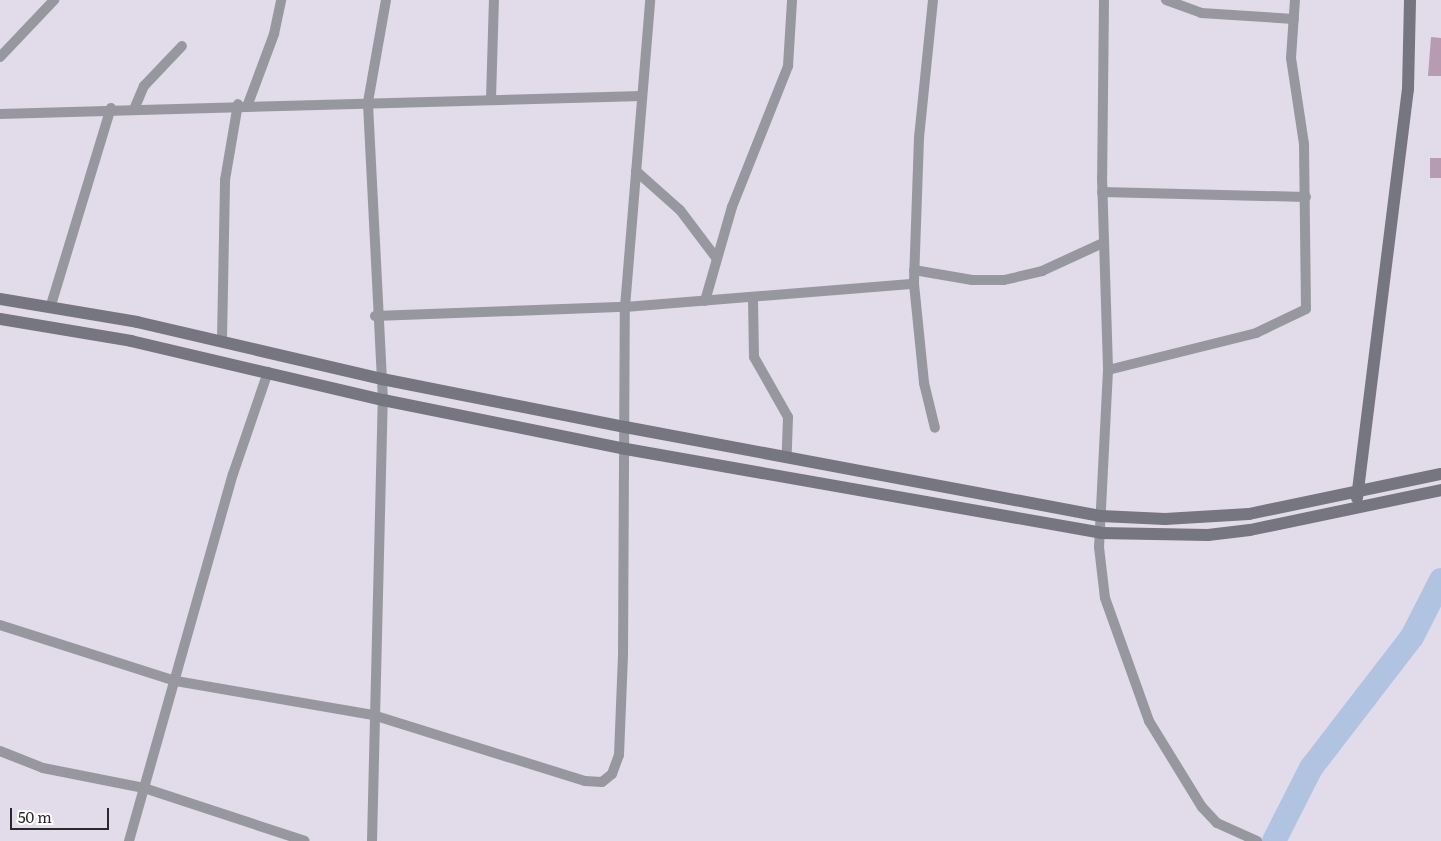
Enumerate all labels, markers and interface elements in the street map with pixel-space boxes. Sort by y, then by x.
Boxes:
scale bar [12,798,111,830]
text: 50 m [18,805,52,828]

